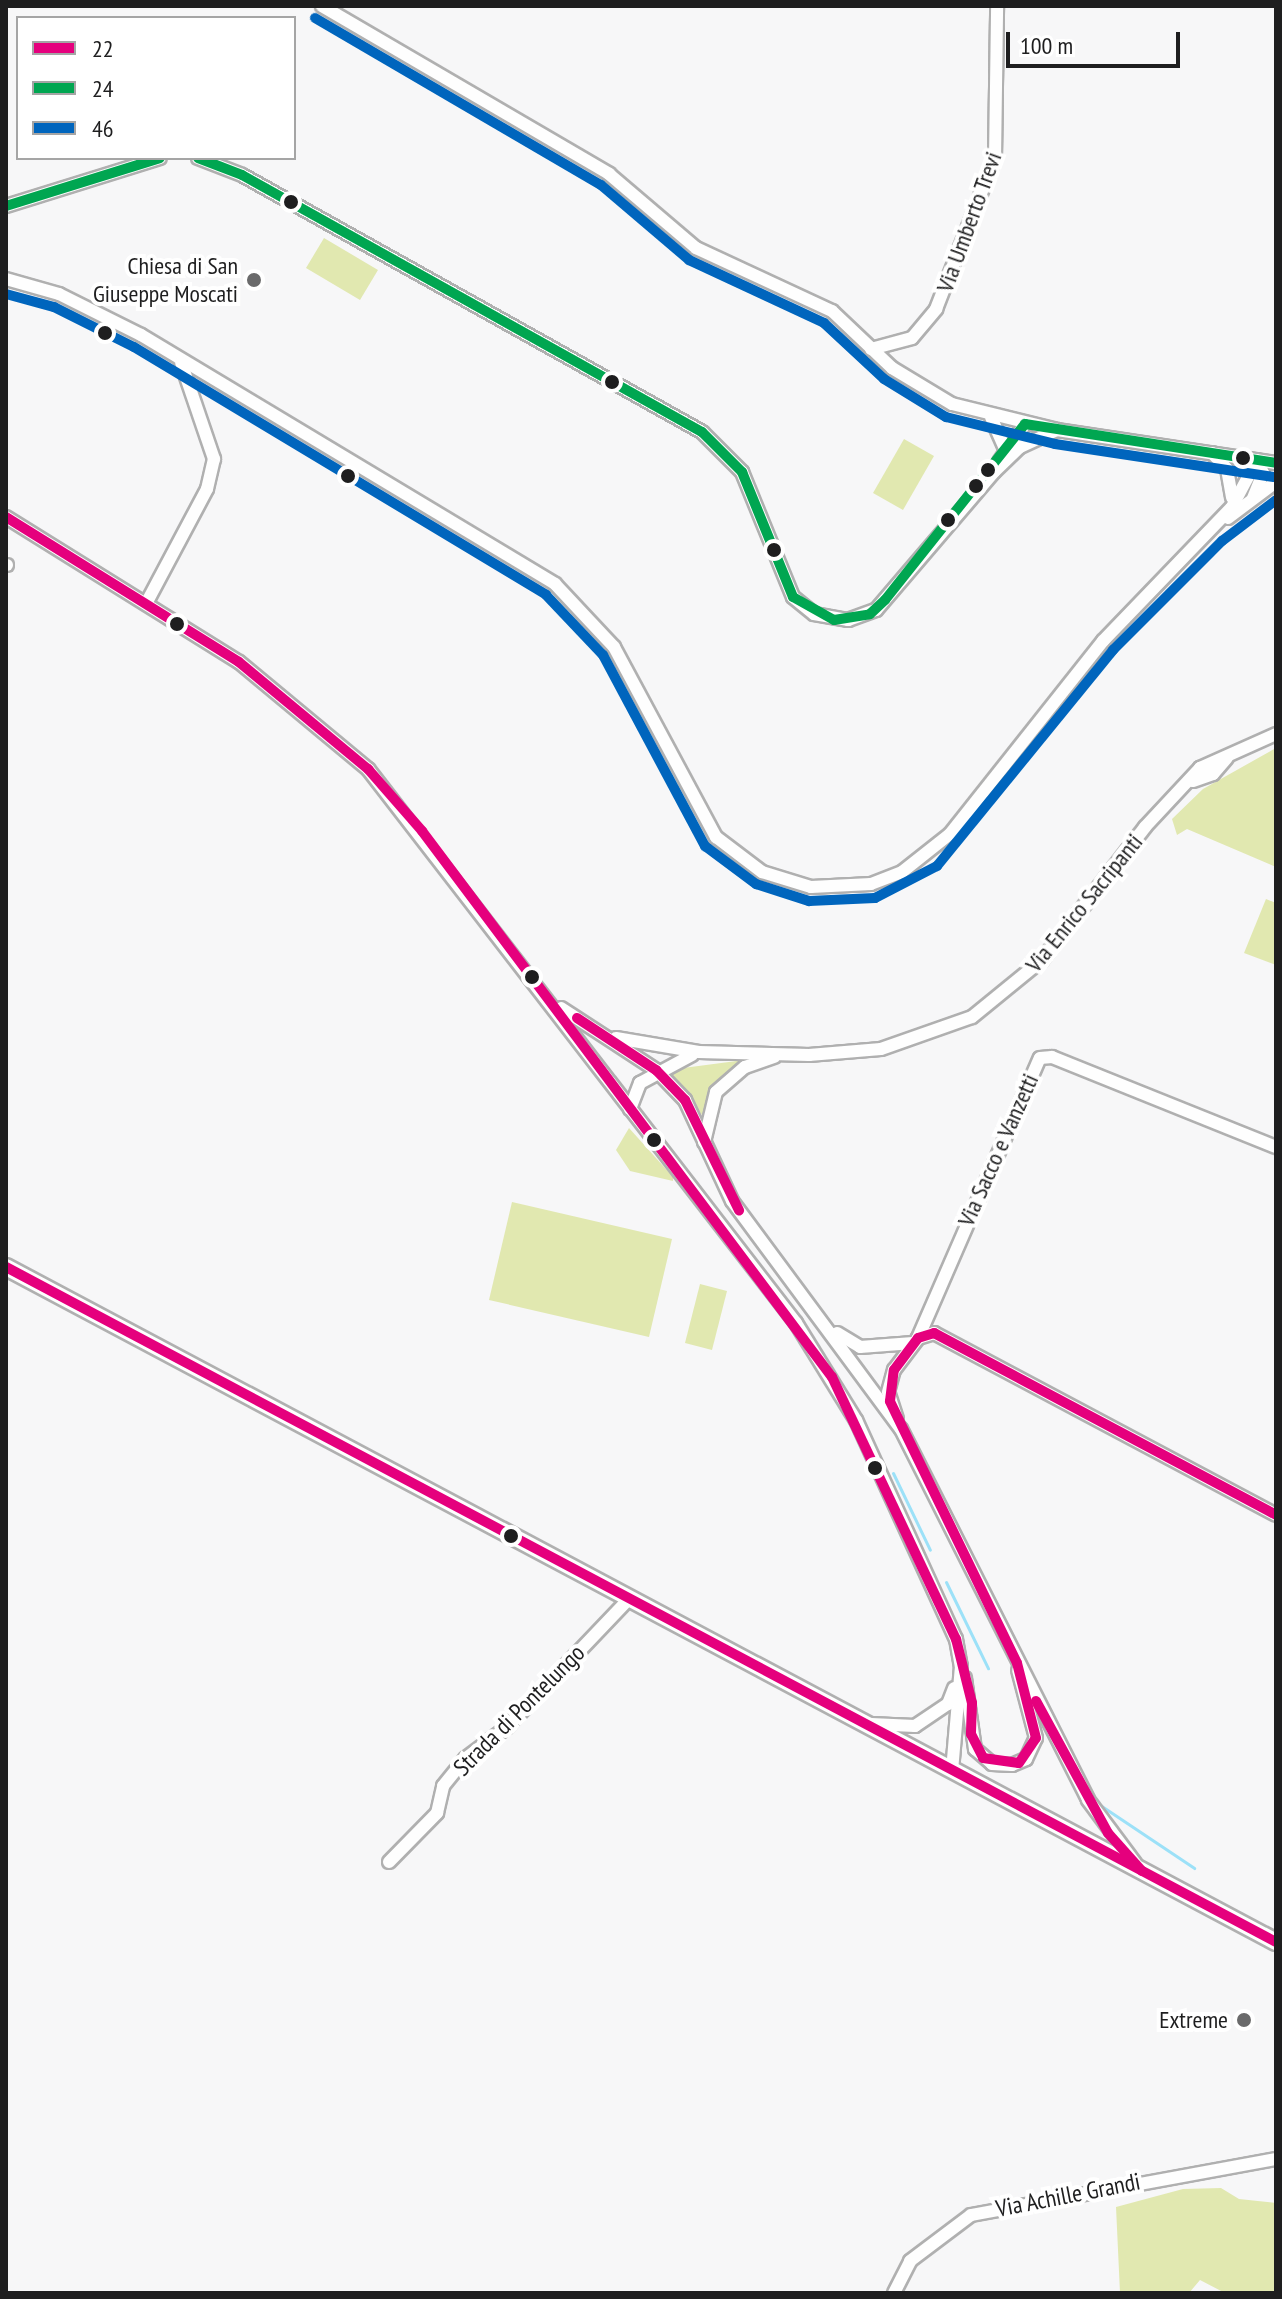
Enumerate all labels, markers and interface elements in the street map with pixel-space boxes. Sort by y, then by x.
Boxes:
legend [16,16,296,160]
scale bar [1010,16,1184,66]
text: 100 m [1020,30,1073,61]
text: 22 [92,33,114,64]
text: 24 [92,73,114,104]
text: 46 [92,113,114,144]
street label: Via Umberto Trevi [930,148,1008,296]
unlabelled marker [283,194,299,210]
place label: Chiesa di San Giuseppe Moscati [93,252,238,308]
marker: Chiesa di San Giuseppe Moscati [245,271,263,289]
unlabelled marker [97,325,113,341]
unlabelled marker [604,374,620,390]
unlabelled marker [1235,450,1251,466]
unlabelled marker [980,462,996,478]
unlabelled marker [340,468,356,484]
unlabelled marker [968,478,984,494]
unlabelled marker [940,512,956,528]
unlabelled marker [766,542,782,558]
unlabelled marker [169,616,185,632]
street label: Via Enrico Sacripanti [1019,828,1149,978]
unlabelled marker [524,969,540,985]
street label: Via Sacco e Vanzetti [951,1069,1045,1231]
unlabelled marker [646,1132,662,1148]
unlabelled marker [867,1460,883,1476]
unlabelled marker [503,1528,519,1544]
street label: Strada di Pontelungo [447,1638,591,1782]
place label: Extreme [1159,2006,1228,2034]
marker: Extreme [1235,2011,1253,2029]
street label: Via Achille Grandi [993,2167,1143,2223]

